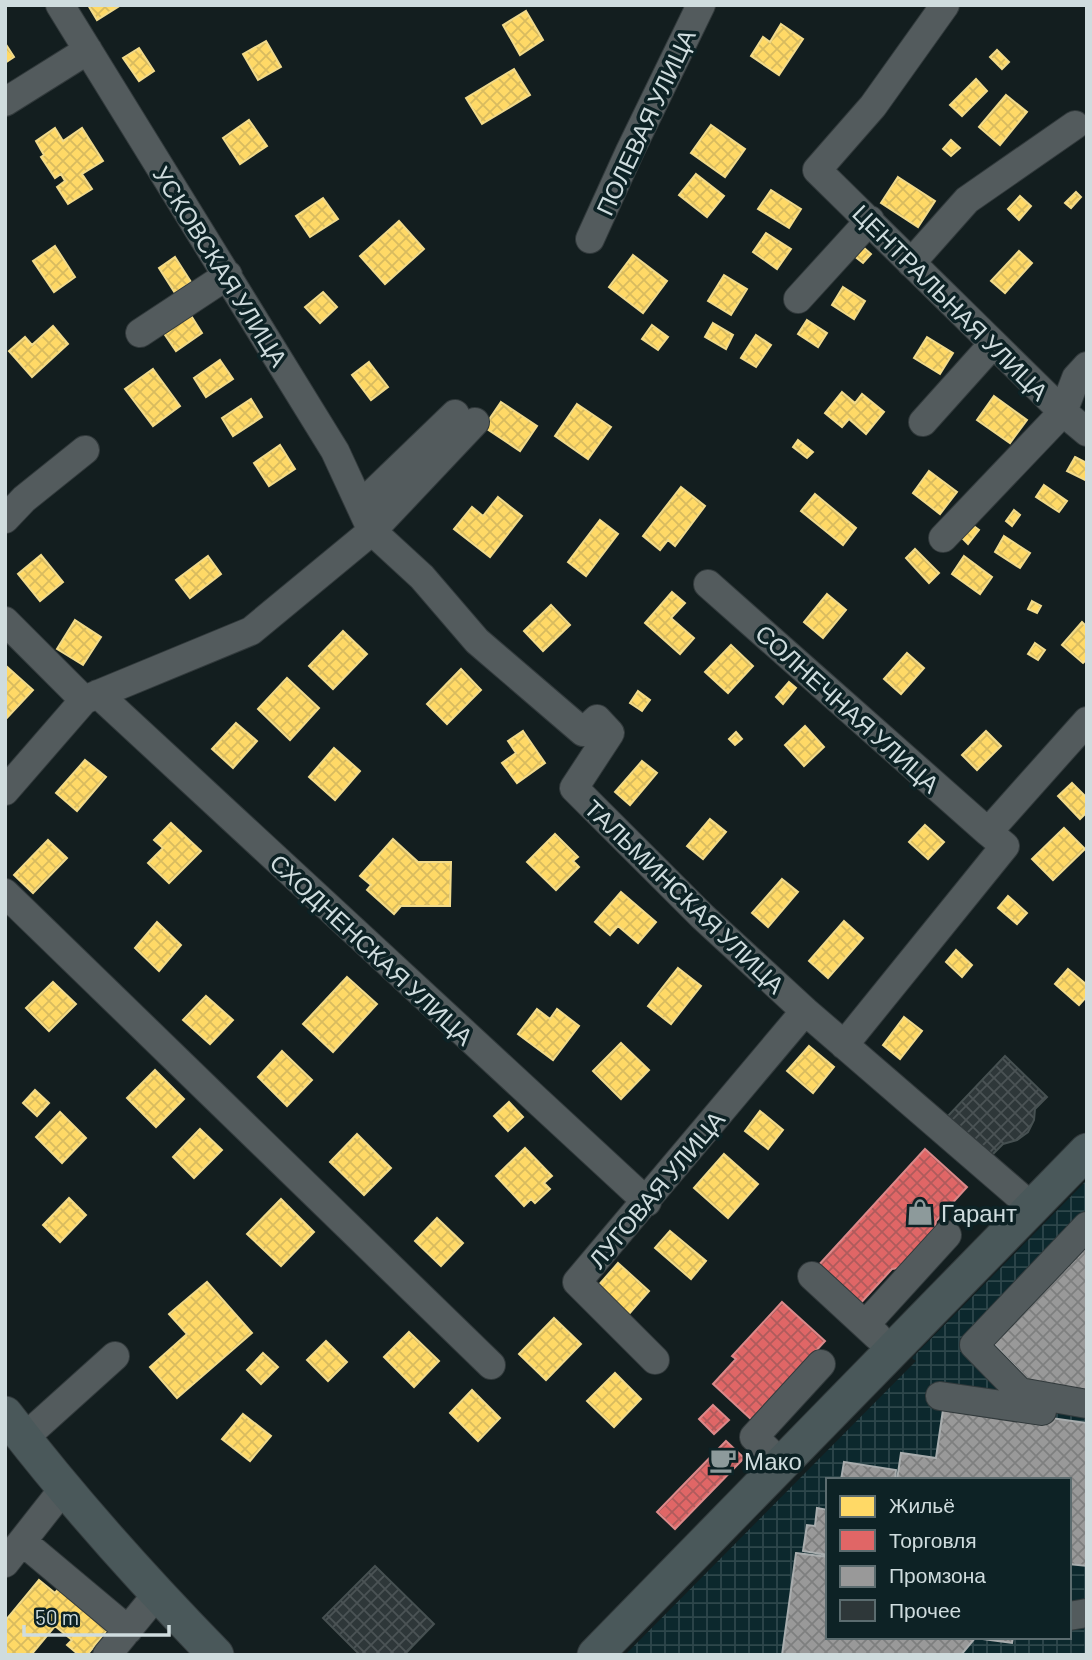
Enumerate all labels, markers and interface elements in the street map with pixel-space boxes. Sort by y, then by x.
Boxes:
street label: ПОЛЕВАЯ УЛИЦА [589,24,701,220]
street label: УСКОВСКАЯ УЛИЦА [148,160,294,372]
street label: ЦЕНТРАЛЬНАЯ УЛИЦА [847,198,1055,406]
street label: СОЛНЕЧНАЯ УЛИЦА [750,618,946,798]
street label: ТАЛЬМИНСКАЯ УЛИЦА [579,793,791,999]
street label: СХОДНЕНСКАЯ УЛИЦА [264,847,480,1051]
street label: ЛУГОВАЯ УЛИЦА [582,1105,730,1273]
shop icon: Гарант [905,1197,935,1227]
place label: Гарант [941,1198,1017,1227]
cafe icon: Мако [708,1445,738,1475]
place label: Мако [744,1446,802,1475]
legend [826,1478,1071,1639]
text: Жильё [889,1492,955,1517]
text: Торговля [889,1527,977,1552]
text: Промзона [889,1562,986,1587]
scale bar [24,1594,170,1638]
text: Прочее [889,1597,961,1622]
text: 50 m [35,1604,79,1629]

